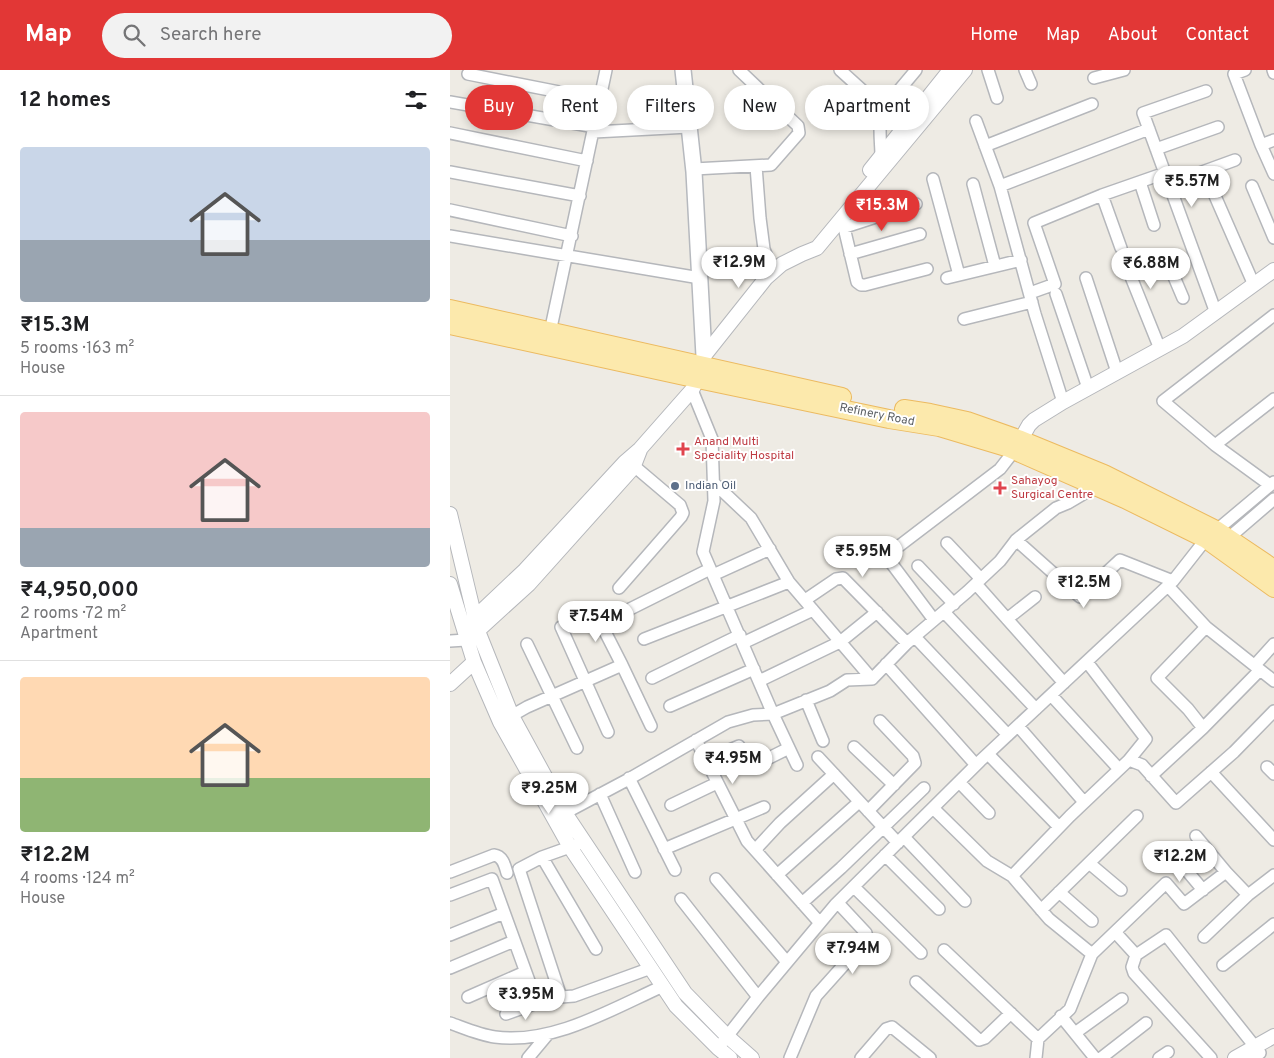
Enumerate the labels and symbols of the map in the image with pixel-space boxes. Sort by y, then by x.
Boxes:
pin: ₹5.57M [1151,166,1233,208]
pin: ₹15.3M [841,190,923,232]
pin: ₹12.9M [698,246,780,289]
pin: ₹6.88M [1110,248,1192,290]
street label: Refinery Road [838,400,916,430]
place label: Anand Multi Speciality Hospital [694,434,794,464]
marker: Anand Multi Speciality Hospital [676,442,690,456]
place label: Sahayog Surgical Centre [1011,473,1093,503]
place label: Indian Oil [685,478,736,494]
marker: Indian Oil [669,480,681,492]
marker: Sahayog Surgical Centre [993,481,1007,495]
pin: ₹5.95M [822,536,904,578]
pin: ₹12.5M [1043,566,1125,609]
pin: ₹7.54M [555,600,637,643]
pin: ₹4.95M [692,742,774,785]
pin: ₹9.25M [508,772,590,815]
pin: ₹12.2M [1139,840,1221,883]
pin: ₹7.94M [812,932,894,975]
pin: ₹3.95M [485,978,567,1021]

